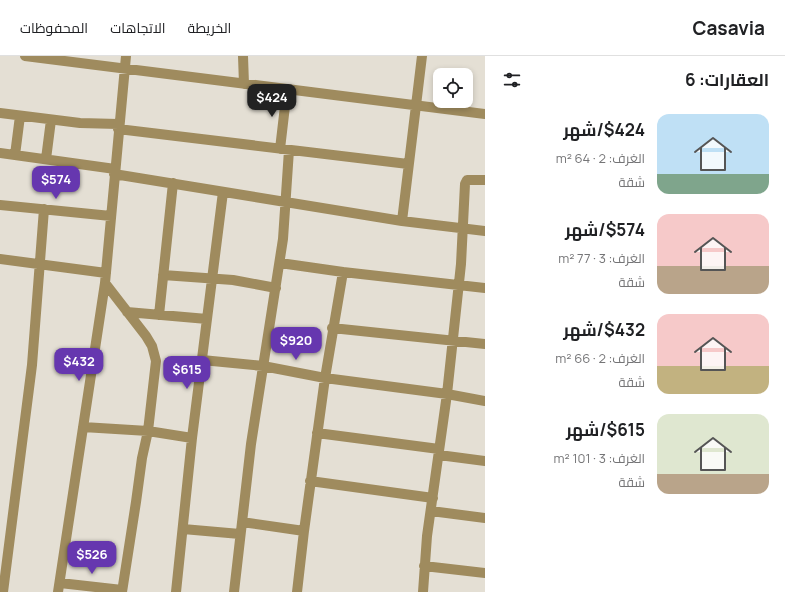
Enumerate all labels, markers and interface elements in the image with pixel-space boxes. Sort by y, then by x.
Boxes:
text: Casavia [692,15,765,41]
text: المحفوظات [20,18,88,37]
text: الاتجاهات [110,18,166,37]
text: الخريطة [188,18,231,37]
map controls [433,68,473,108]
button: locate [433,68,473,108]
text: العقارات: 6 [685,68,769,91]
icon: filters [501,69,523,91]
pin: $424 [248,84,296,118]
text: $424 [256,88,288,106]
text: $424/شهر [563,118,645,141]
icon: home [689,130,737,178]
text: الغرف: 2 · 64 m² [556,149,645,167]
pin: $574 [32,166,80,200]
text: $574 [41,170,71,188]
text: شقة [618,173,645,191]
text: $574/شهر [565,218,645,241]
icon: home [689,230,737,278]
text: الغرف: 3 · 77 m² [558,249,645,267]
text: شقة [618,273,645,291]
text: $432/شهر [563,318,645,341]
pin: $920 [272,327,320,361]
icon: home [689,330,737,378]
text: $920 [280,331,312,349]
pin: $432 [55,348,103,382]
text: الغرف: 2 · 66 m² [555,349,645,367]
text: $432 [63,352,95,370]
pin: $615 [163,356,211,390]
text: $615 [172,360,202,378]
text: شقة [618,373,645,391]
text: $615/شهر [566,418,645,441]
icon: home [689,430,737,478]
text: الغرف: 3 · 101 m² [554,449,645,467]
text: شقة [618,473,645,491]
pin: $526 [68,541,116,575]
text: $526 [76,545,108,563]

